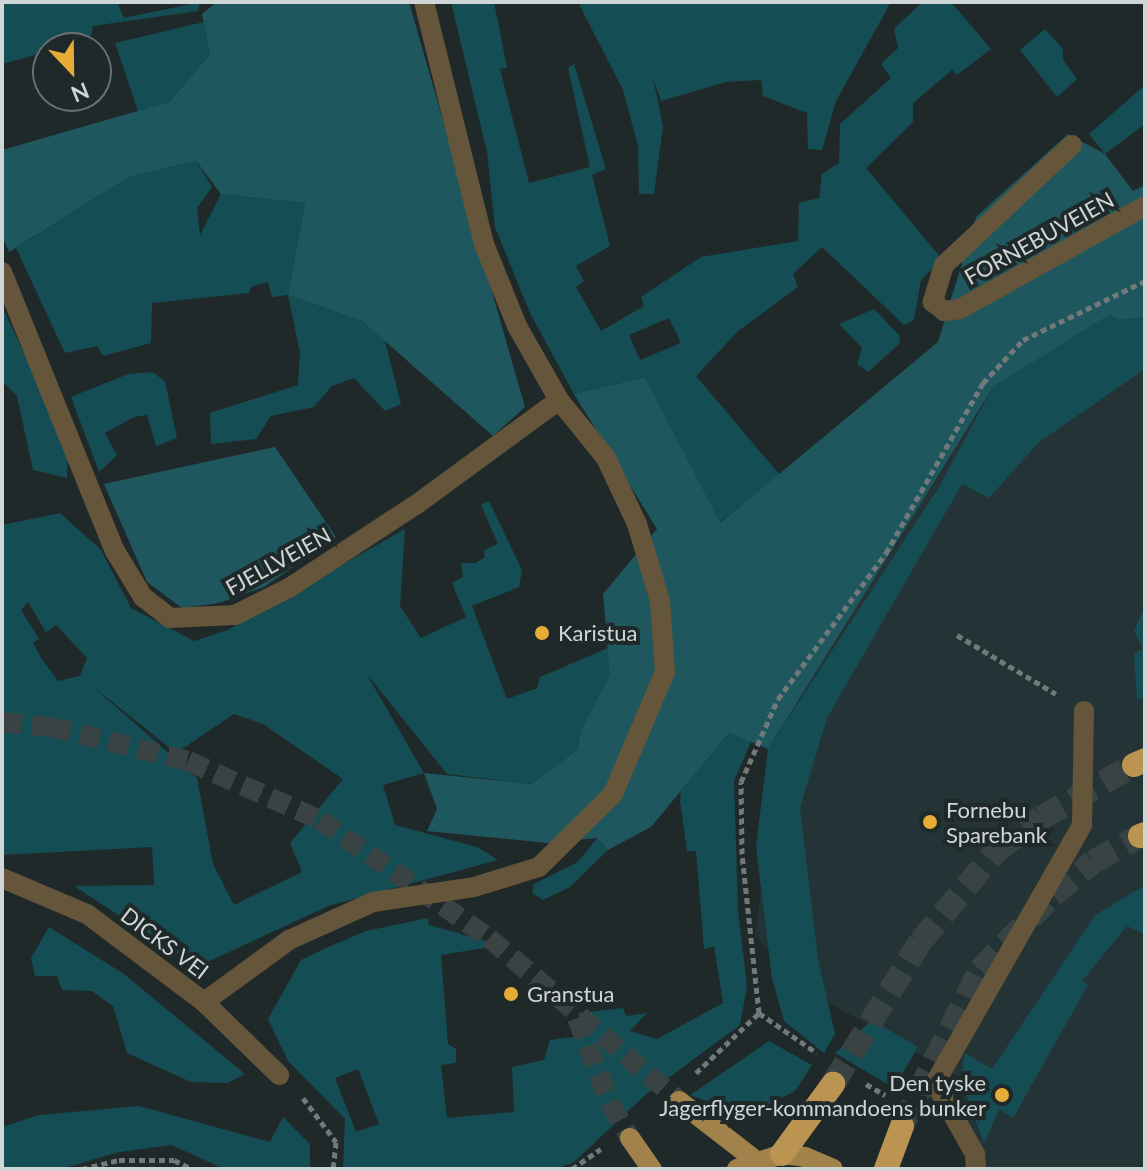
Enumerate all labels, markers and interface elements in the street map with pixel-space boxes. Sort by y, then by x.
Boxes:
north arrow [32,32,112,112]
text: N [68,77,93,109]
street label: FORNEBUVEIEN [960,186,1118,290]
street label: FJELLVEIEN [221,521,335,601]
place label: Karistua [558,620,637,646]
marker: Karistua [533,624,551,642]
place label: Fornebu Sparebank [946,796,1047,848]
marker: Fornebu Sparebank [921,813,939,831]
street label: DICKS VEI [116,901,214,985]
place label: Granstua [527,981,615,1007]
marker: Granstua [502,985,520,1003]
place label: Den tyske Jagerflyger-kommandoens bunker [659,1069,986,1120]
marker: Den tyske Jagerflyger-kommandoens bunker [993,1086,1011,1104]

